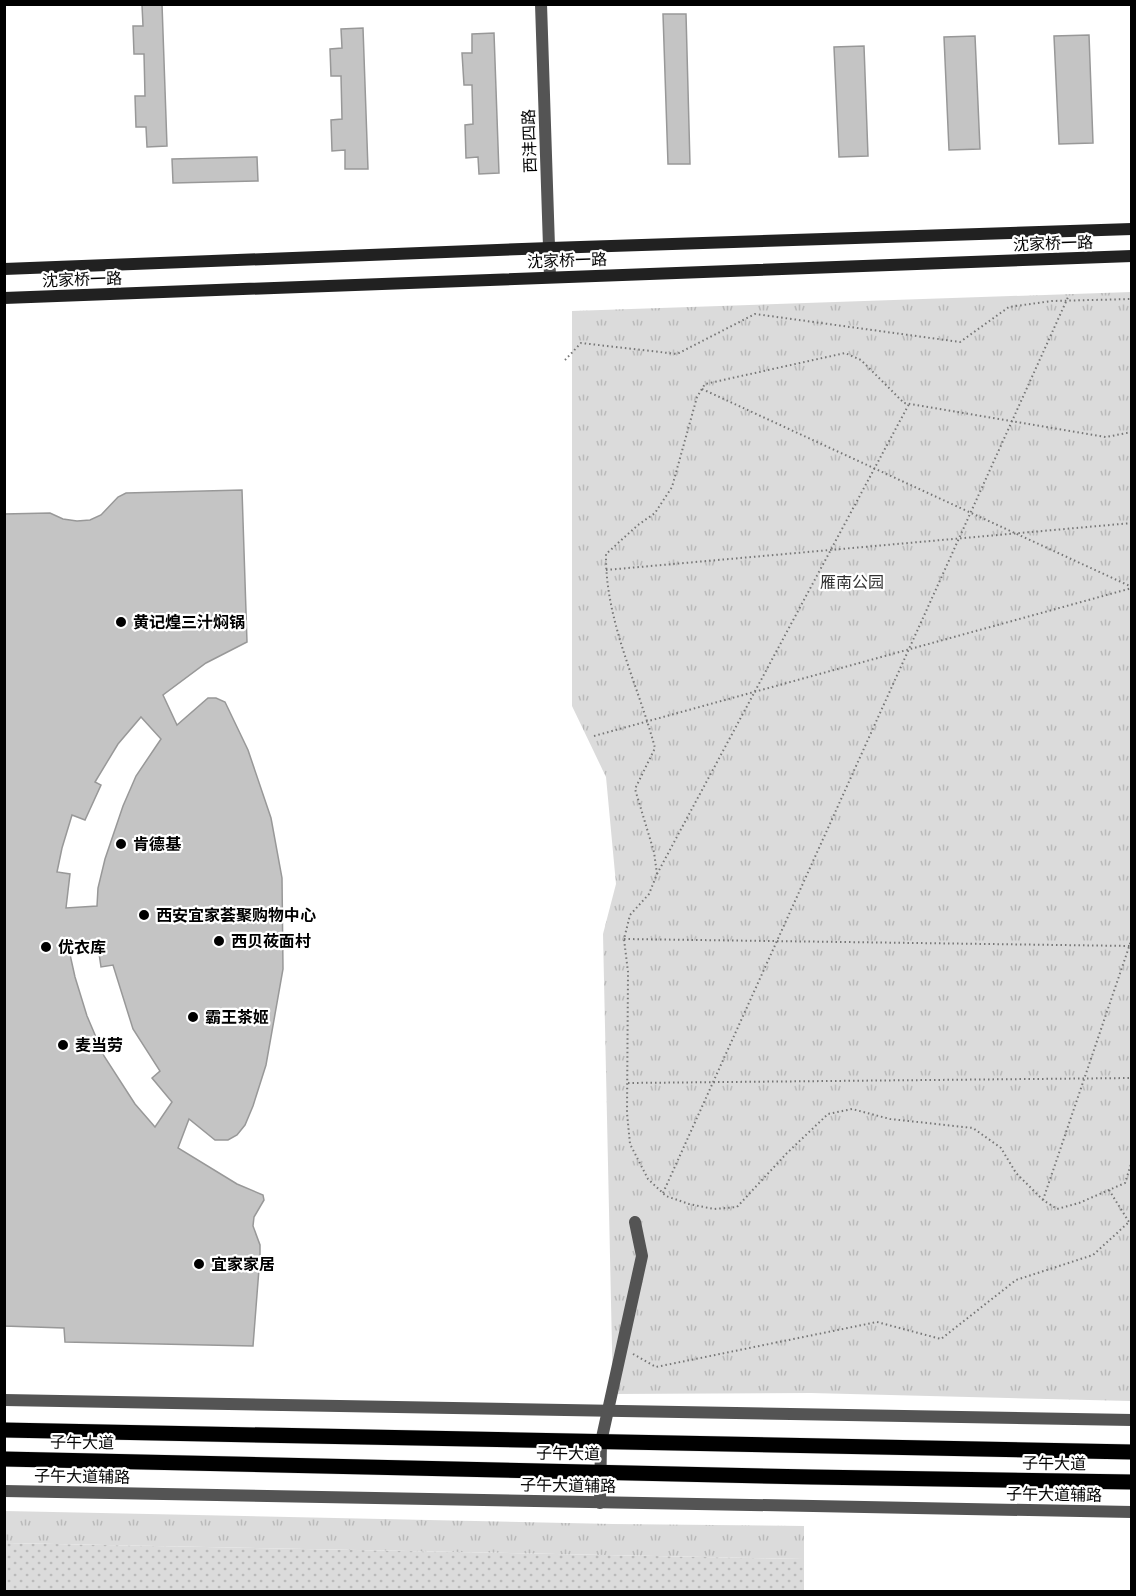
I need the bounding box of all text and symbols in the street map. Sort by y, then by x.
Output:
street label: 西沣四路 [518,109,540,173]
street label: 沈家桥一路 [1013,232,1093,254]
street label: 沈家桥一路 [527,249,607,271]
street label: 沈家桥一路 [42,268,122,290]
park label: 雁南公园 [820,572,884,592]
place label: 黄记煌三汁焖锅 [133,612,245,632]
marker: 黄记煌三汁焖锅 [114,615,128,629]
place label: 肯德基 [133,834,182,854]
marker: 肯德基 [114,837,128,851]
place label: 西安宜家荟聚购物中心 [156,905,316,925]
marker: 西安宜家荟聚购物中心 [137,908,151,922]
place label: 西贝莜面村 [231,931,311,951]
marker: 西贝莜面村 [212,934,226,948]
place label: 优衣库 [58,937,106,957]
marker: 优衣库 [39,940,53,954]
place label: 霸王茶姬 [205,1007,269,1027]
marker: 霸王茶姬 [186,1010,200,1024]
place label: 麦当劳 [75,1035,123,1055]
marker: 麦当劳 [56,1038,70,1052]
place label: 宜家家居 [211,1254,275,1274]
marker: 宜家家居 [192,1257,206,1271]
street label: 子午大道 [50,1431,114,1453]
street label: 子午大道 [536,1442,600,1464]
street label: 子午大道 [1022,1452,1086,1474]
street label: 子午大道辅路 [34,1465,130,1487]
street label: 子午大道辅路 [520,1474,616,1496]
street label: 子午大道辅路 [1006,1483,1102,1505]

